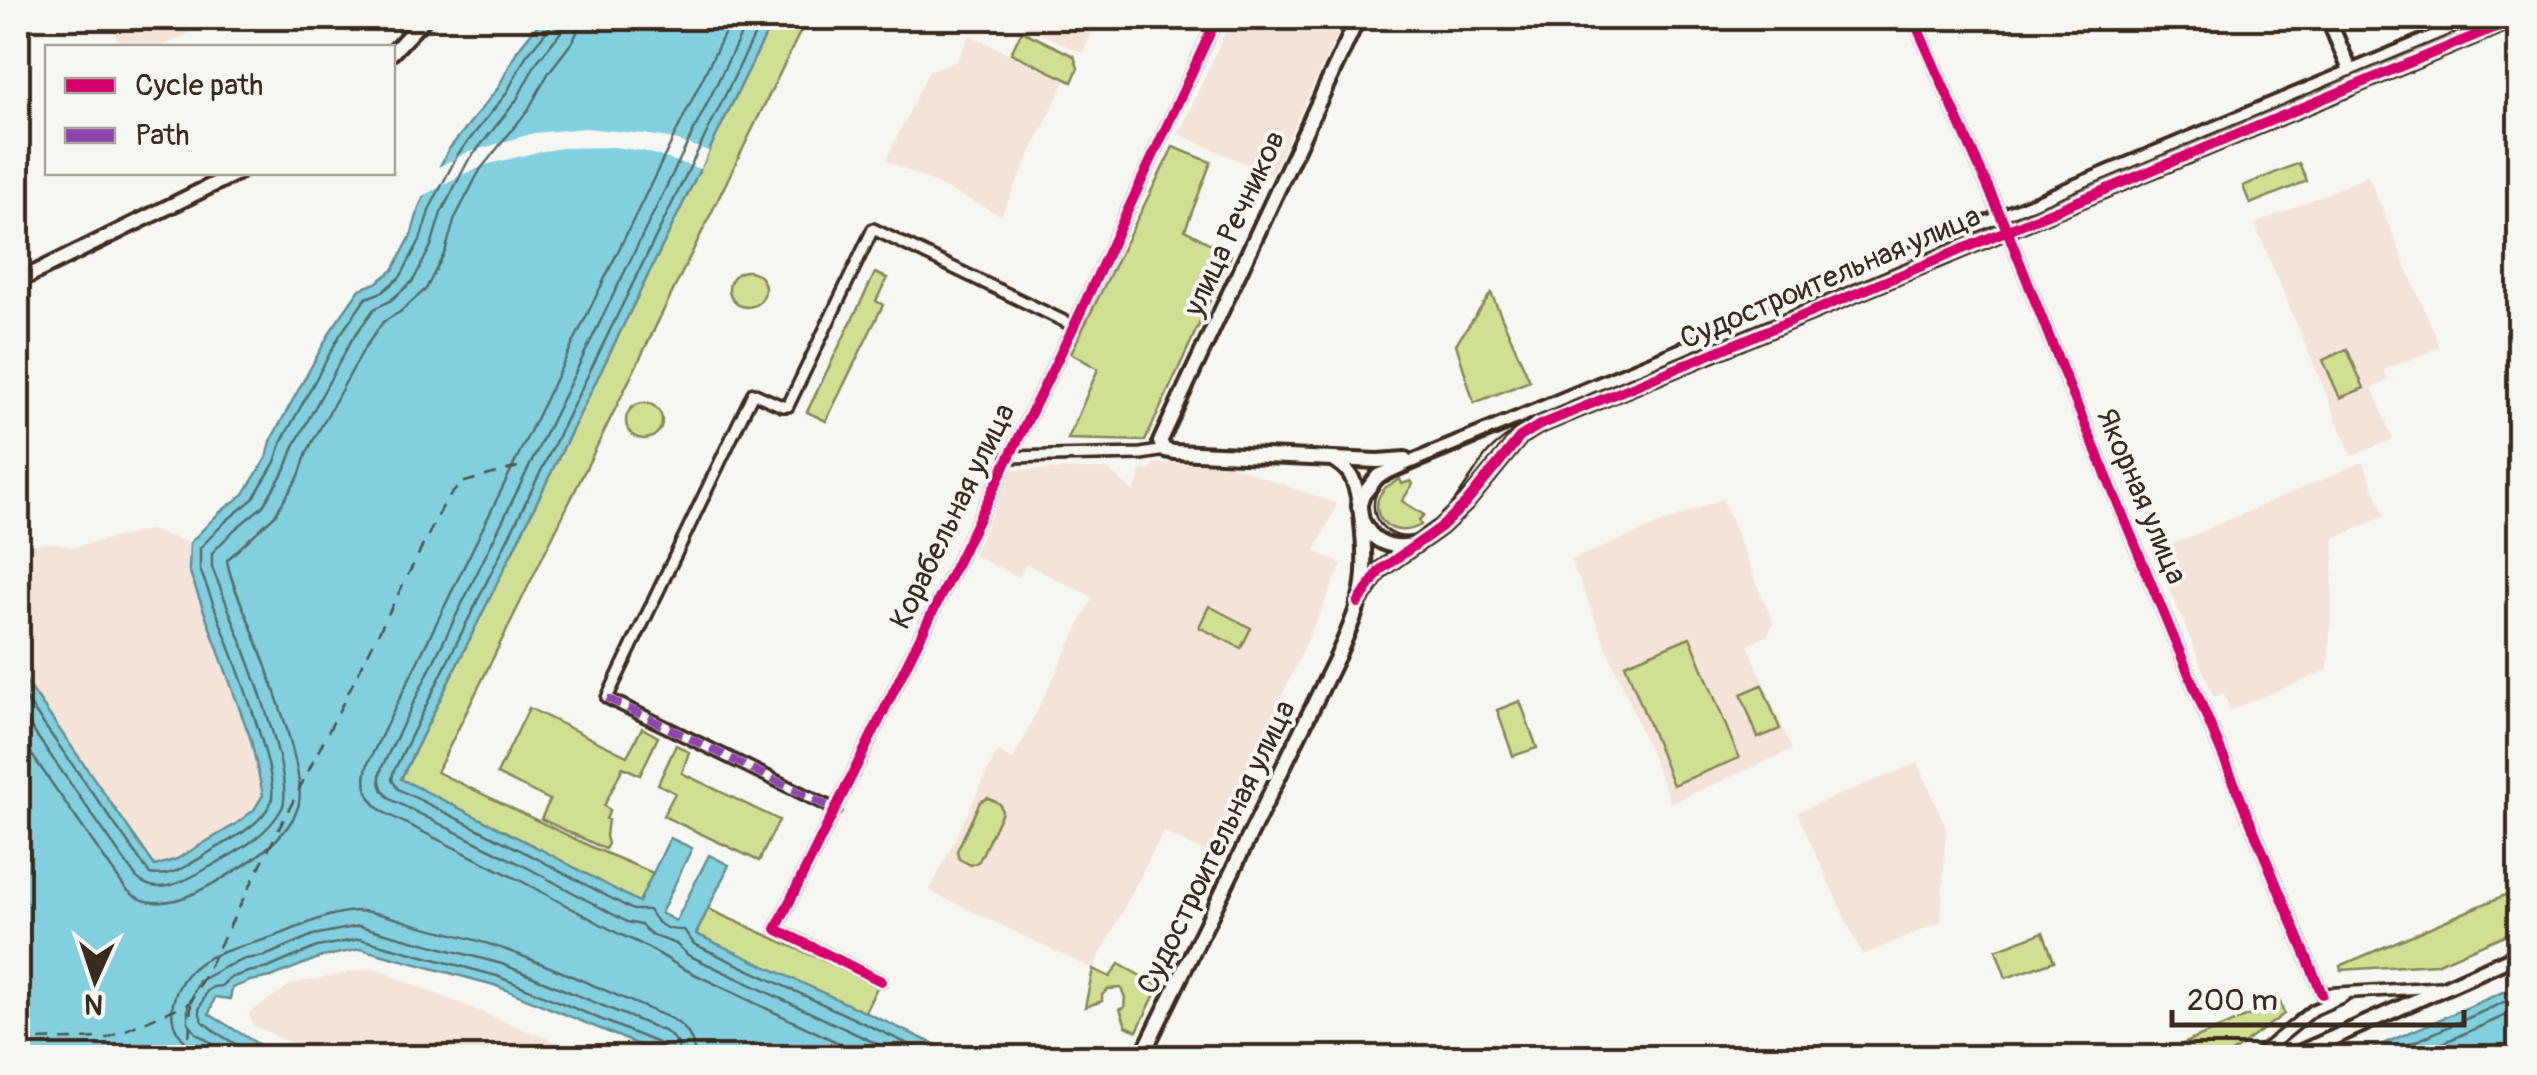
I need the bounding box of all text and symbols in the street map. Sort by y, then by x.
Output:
legend [45,45,395,175]
text: Cycle path [135,67,263,104]
text: Path [135,117,190,154]
street label: улица Речников [1175,124,1294,323]
street label: Судостроительная улица [1675,197,1986,357]
street label: Корабельная улица [882,397,1023,635]
street label: Якорная улица [2088,403,2195,590]
street label: Судостроительная улица [1129,694,1304,1000]
north arrow [45,930,145,1030]
scale bar [2172,965,2464,1027]
text: 200 m [2187,982,2278,1019]
text: N [83,985,104,1021]

